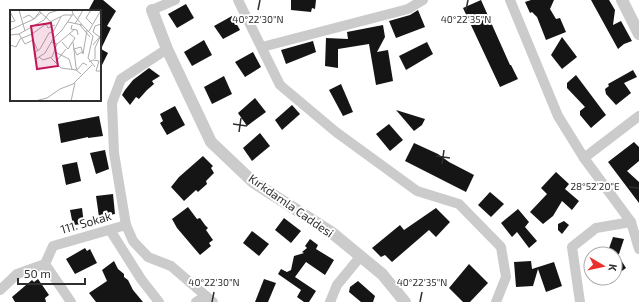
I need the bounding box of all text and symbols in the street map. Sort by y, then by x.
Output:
inset map [10,10,101,101]
text: 40°22'30"N [232,13,284,25]
text: 40°22'35"N [441,13,491,25]
street label: Kırkdamla Caddesi [246,171,337,240]
text: 28°52'20"E [570,180,620,192]
street label: 111. Sokak [59,208,113,236]
north arrow [583,246,623,286]
scale bar [18,260,85,286]
text: K [606,263,620,272]
text: 50 m [24,266,51,280]
text: 40°22'30"N [188,276,240,288]
text: 40°22'35"N [397,276,447,288]

